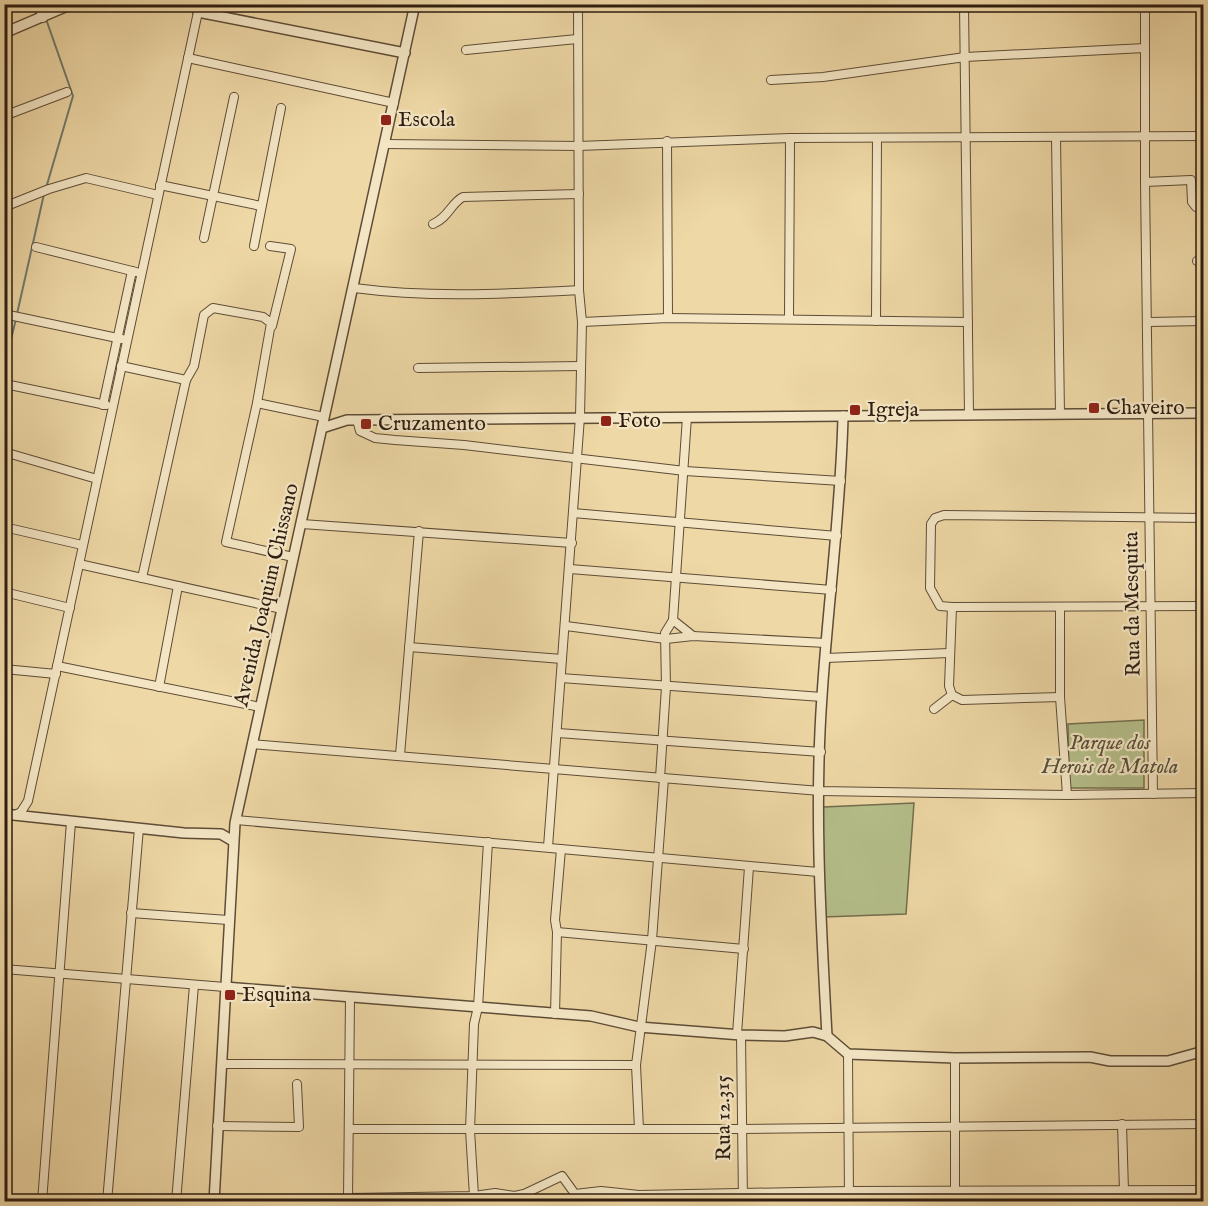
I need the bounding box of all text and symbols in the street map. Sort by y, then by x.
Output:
place label: Escola [398,107,456,134]
marker: Escola [379,113,393,127]
place label: Chaveiro [1106,395,1185,422]
place label: Igreja [867,397,920,424]
marker: Chaveiro [1087,401,1101,415]
marker: Igreja [848,403,862,417]
place label: Foto [618,408,661,435]
place label: Cruzamento [378,411,486,438]
marker: Foto [599,414,613,428]
marker: Cruzamento [359,417,373,431]
street label: Avenida Joaquim Chissano [228,481,306,710]
street label: Rua da Mesquita [1118,530,1148,677]
park label: Parque dos Herois de Matola [1041,730,1178,781]
place label: Esquina [242,982,312,1009]
marker: Esquina [223,988,237,1002]
street label: Rua 12.315 [710,1074,738,1161]

